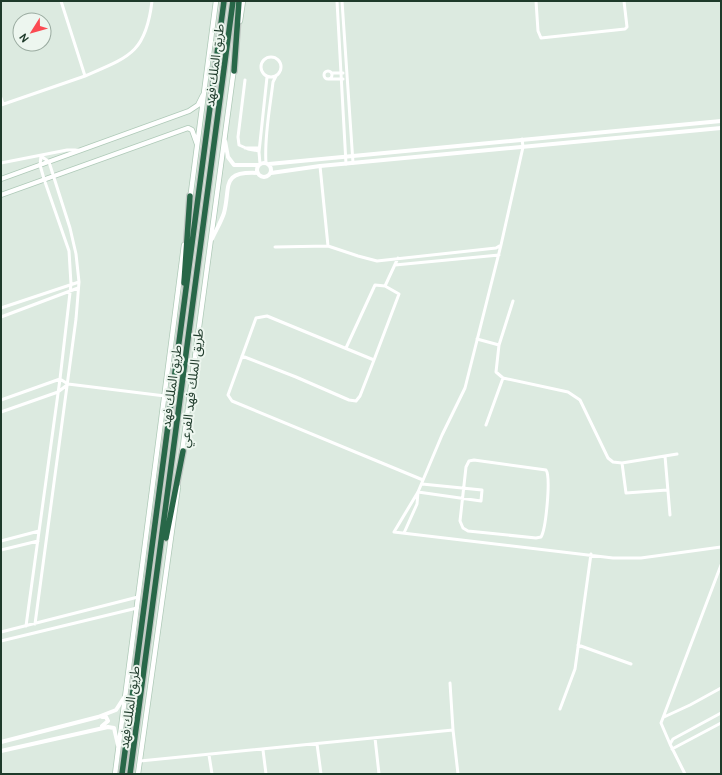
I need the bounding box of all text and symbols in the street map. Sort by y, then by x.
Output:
north arrow [12,12,52,52]
street label: طريق الملك فهد [203,23,229,108]
text: N [17,30,33,45]
street label: طريق الملك فهد الفرعي [178,327,209,449]
street label: طريق الملك فهد [159,344,187,429]
street label: طريق الملك فهد [117,665,145,750]

